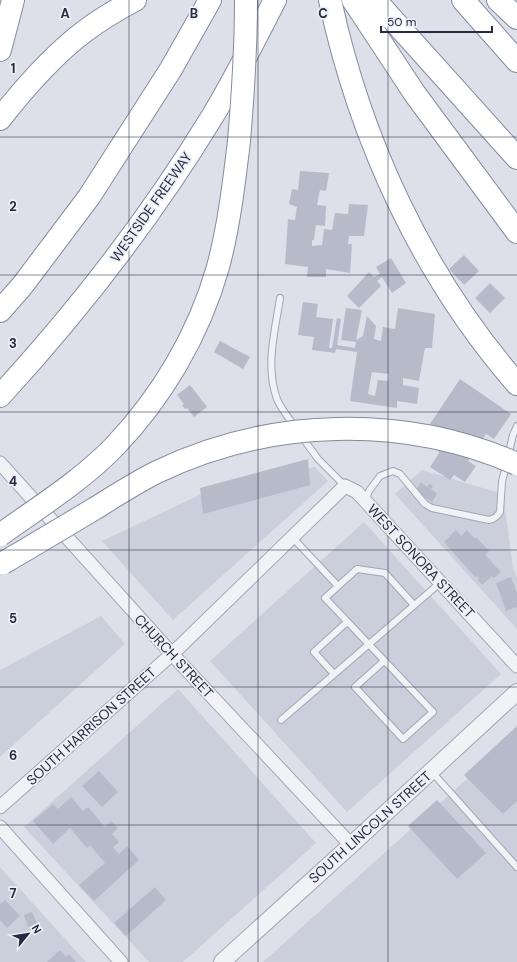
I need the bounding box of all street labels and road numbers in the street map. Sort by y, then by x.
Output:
street label: WESTSIDE FREEWAY [106,149,196,265]
street label: WEST SONORA STREET [363,500,479,622]
street label: CHURCH STREET [131,610,218,702]
street label: SOUTH HARRISON STREET [23,663,160,789]
street label: SOUTH LINCOLN STREET [305,767,435,887]

